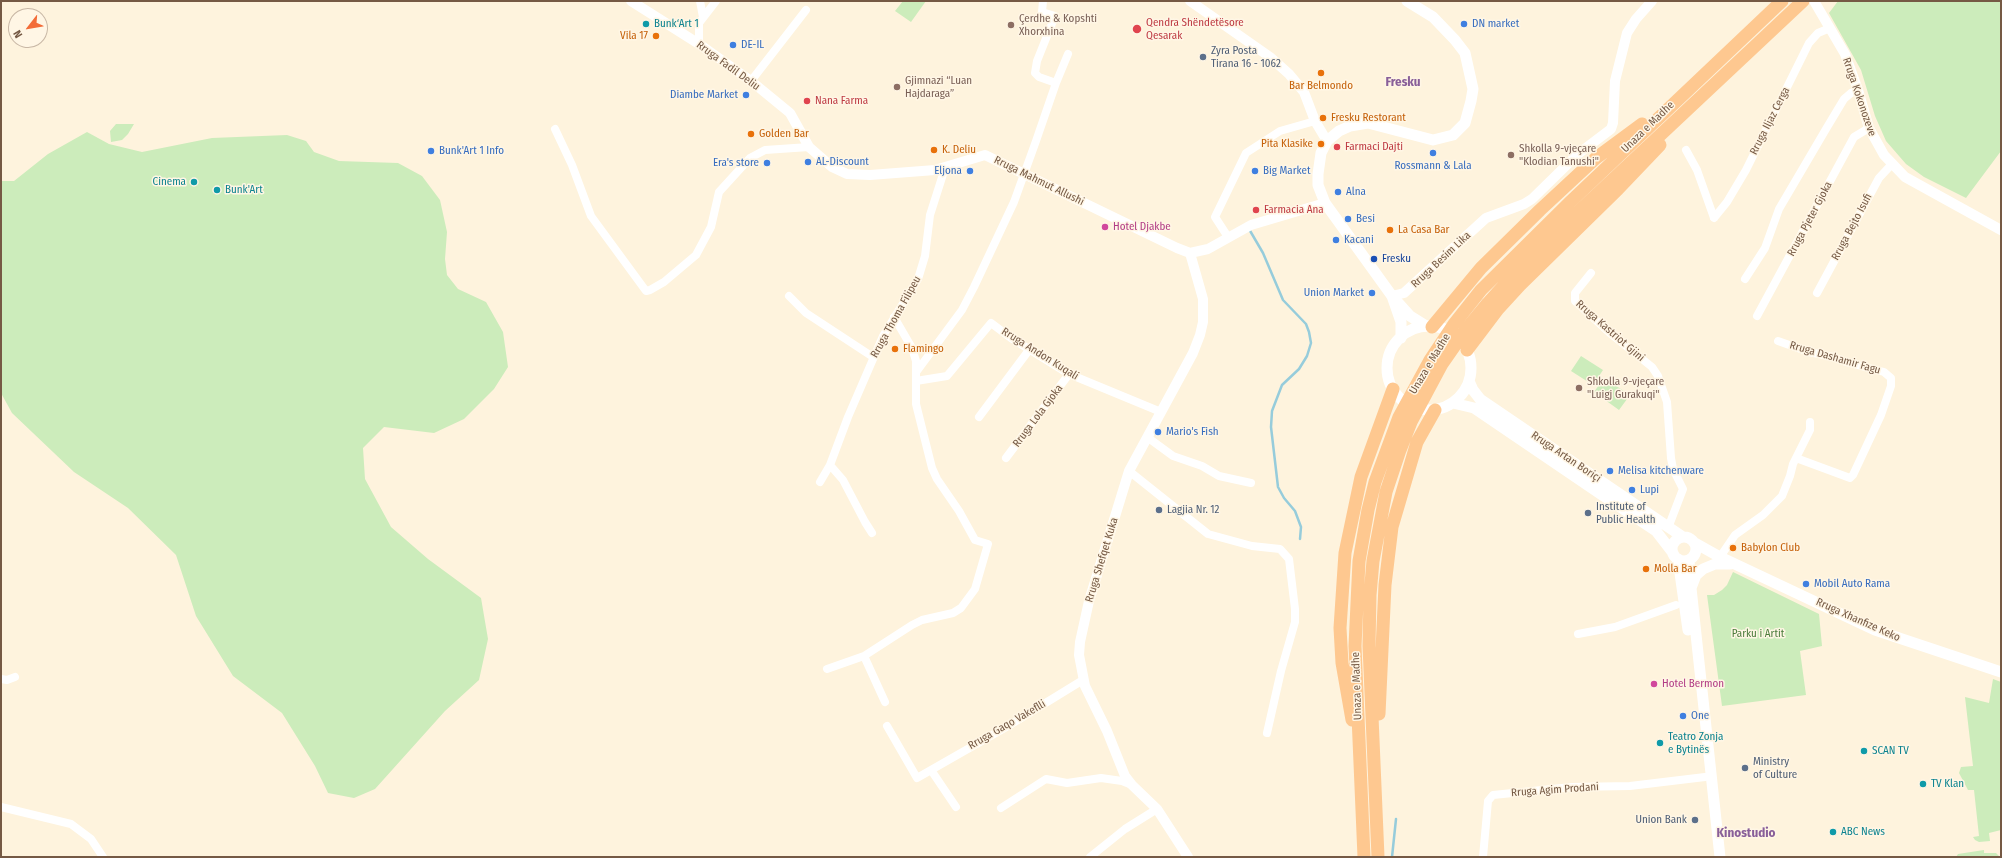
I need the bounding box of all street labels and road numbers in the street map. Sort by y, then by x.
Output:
street label: Rruga Fadil Deliu [694,38,762,94]
street label: Rruga Kokonozeve [1839,56,1879,138]
street label: Rruga Iljaz Cerga [1747,85,1793,157]
street label: Unaza e Madhe [1619,99,1677,155]
street label: Rruga Mahmut Allushi [992,153,1086,209]
street label: Rruga Pjeter Gjoka [1785,179,1835,259]
street label: Rruga Bejto Isufi [1829,191,1875,263]
street label: Rruga Besim Lika [1409,229,1473,291]
street label: Rruga Thoma Filipeu [868,274,924,360]
street label: Rruga Kastriot Gjini [1573,298,1647,364]
street label: Rruga Andon Kuqali [999,325,1081,383]
street label: Unaza e Madhe [1407,331,1453,397]
street label: Rruga Dashamir Fagu [1788,339,1882,377]
street label: Rruga Lola Gjoka [1010,382,1066,450]
street label: Rruga Artan Boriçi [1529,429,1603,485]
street label: Rruga Shefqet Kuka [1083,516,1121,604]
street label: Rruga Xhanfize Keko [1814,595,1902,645]
street label: Unaza e Madhe [1349,652,1365,720]
street label: Rruga Gaqo Vakeflli [966,697,1048,753]
street label: Rruga Agim Prodani [1511,780,1599,800]

